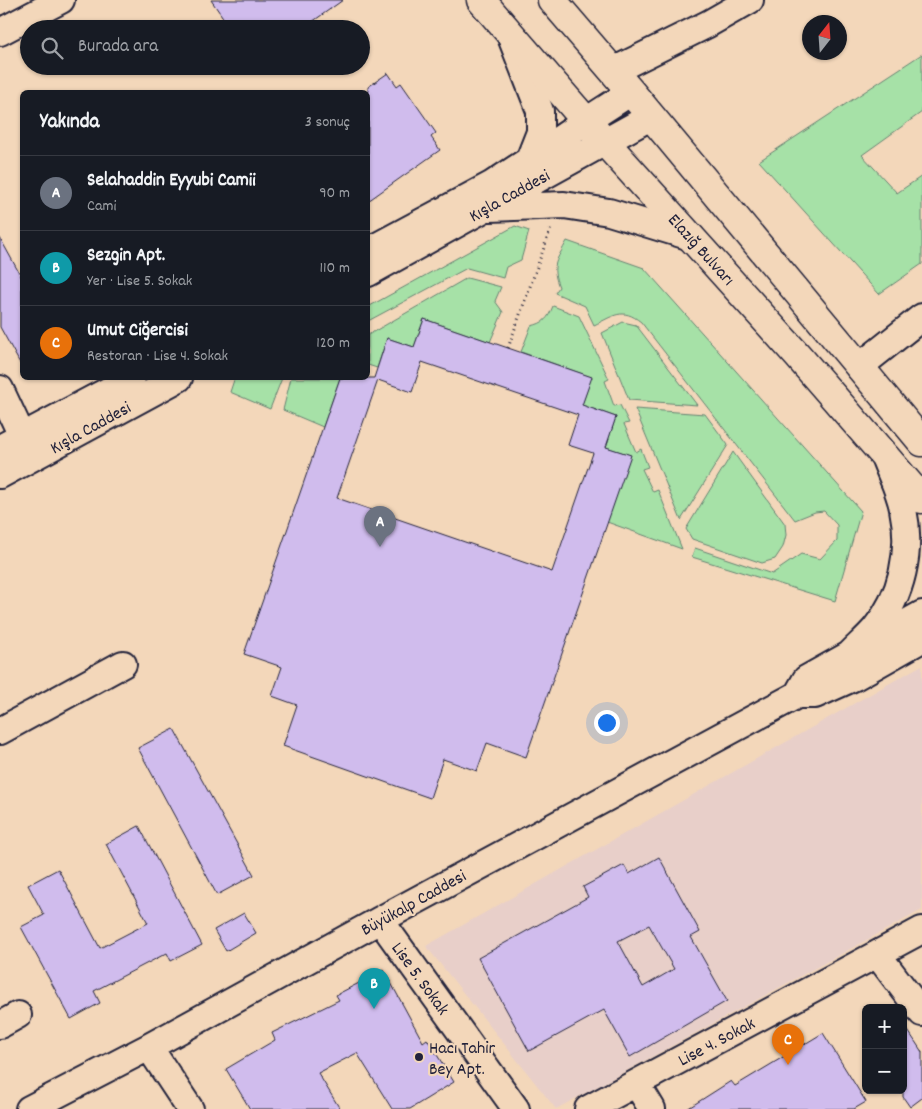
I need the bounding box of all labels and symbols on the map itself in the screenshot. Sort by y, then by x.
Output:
north arrow [802,15,847,60]
street label: Kışla Caddesi [465,165,555,230]
street label: Elazığ Bulvarı [661,209,739,292]
street label: Kışla Caddesi [46,397,136,462]
pin: A [364,506,396,547]
your location [594,710,620,736]
street label: Büyükalp Caddesi [357,865,471,943]
street label: Lise 5. Sokak [384,938,454,1021]
pin: B [358,968,390,1009]
street label: Lise 4. Sokak [674,1012,760,1074]
pin: C [772,1024,804,1065]
place label: Hacı Tahir Bey Apt. [429,1037,496,1083]
marker: Hacı Tahir Bey Apt. [413,1051,425,1063]

